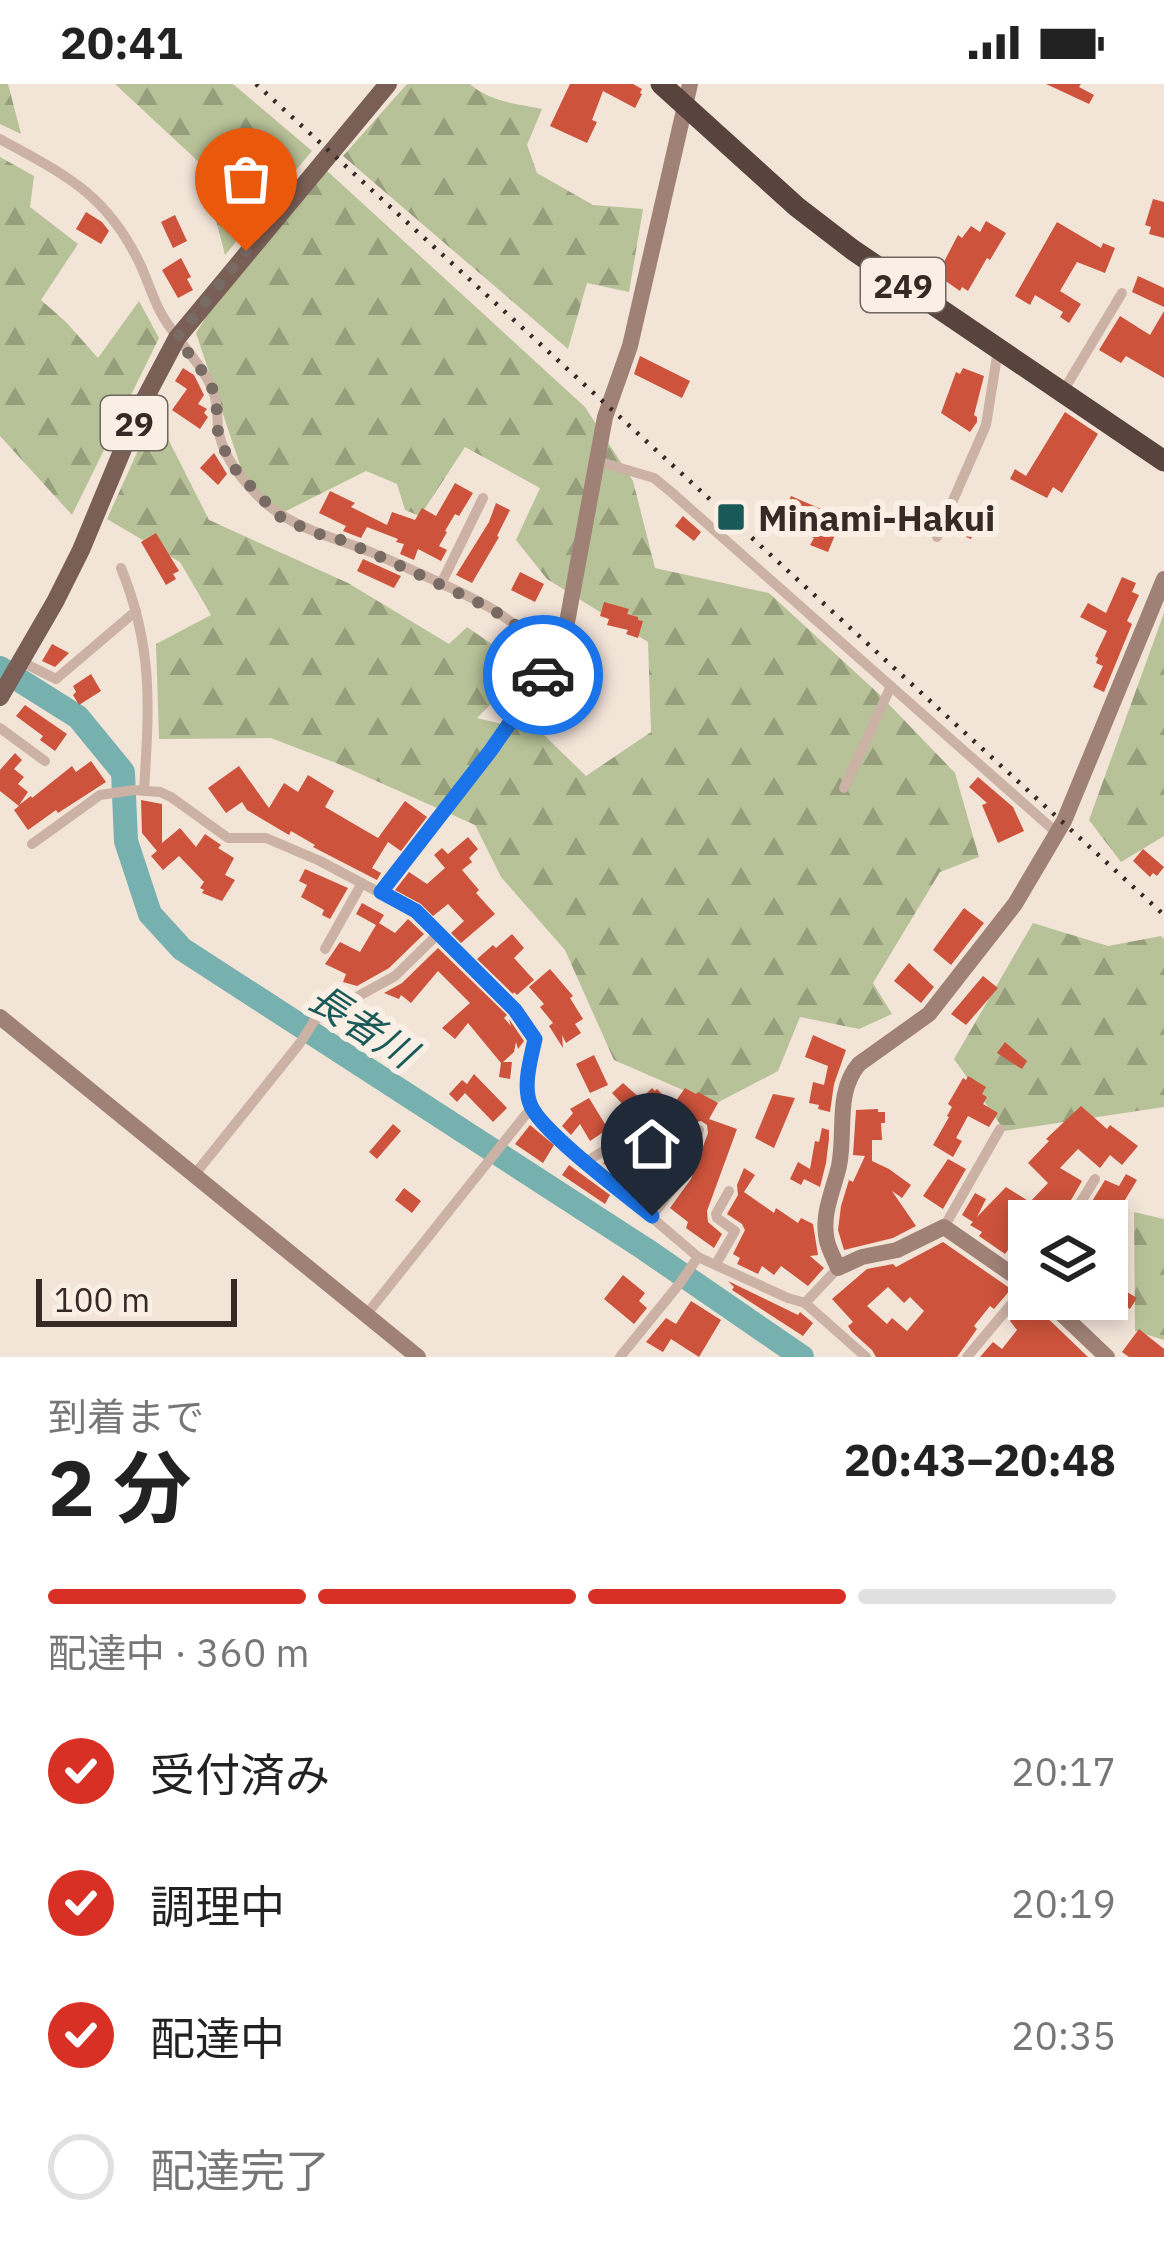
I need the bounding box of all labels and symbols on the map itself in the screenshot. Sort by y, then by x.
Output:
pin [195,128,297,251]
road number: 249 [861,258,945,312]
road number: 29 [101,396,167,450]
place label: Minami-Hakui [758,494,995,541]
marker: Minami-Hakui [715,501,747,533]
courier [483,615,603,735]
water label: 長者川 [300,972,429,1080]
pin [601,1093,703,1216]
scale bar [36,1273,237,1326]

